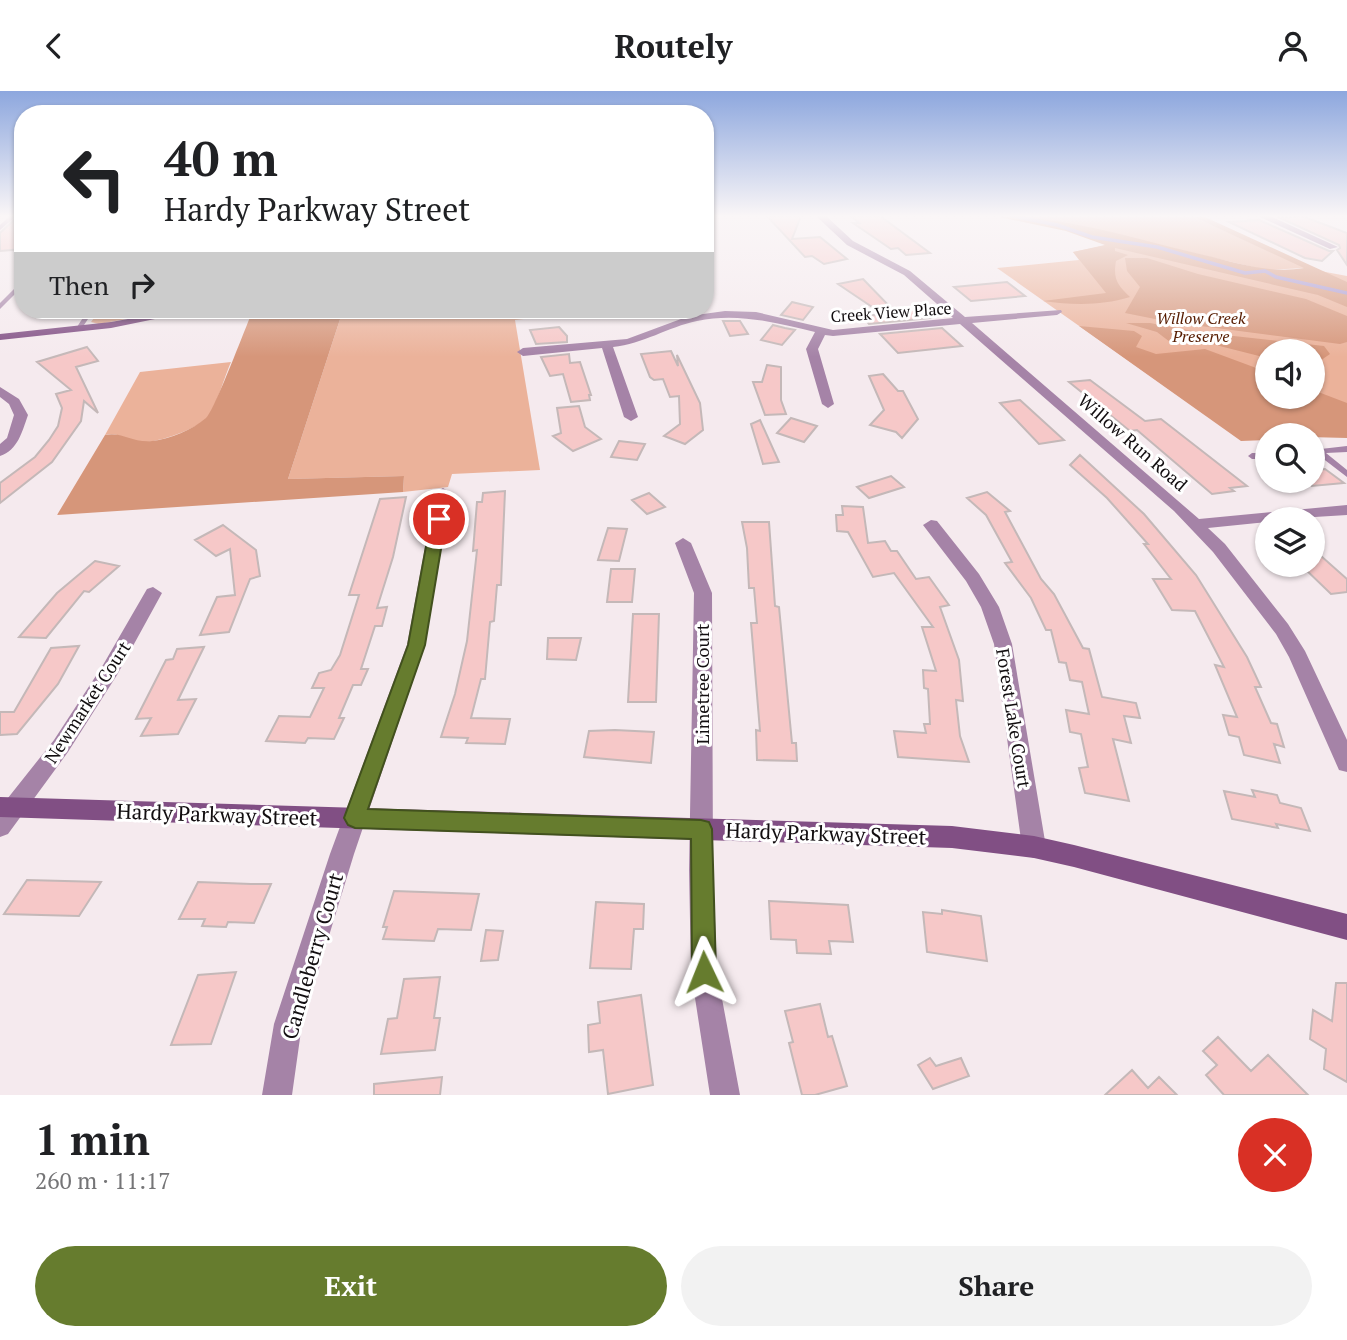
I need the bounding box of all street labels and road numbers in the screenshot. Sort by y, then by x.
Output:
street label: Creek View Place [830,297,952,327]
street label: Willow Run Road [1073,388,1193,496]
street label: Limetree Court [690,623,714,745]
street label: Newmarket Court [39,636,136,768]
street label: Forest Lake Court [991,646,1037,790]
street label: Hardy Parkway Street [116,797,318,832]
street label: Hardy Parkway Street [725,816,927,851]
street label: Candleberry Court [275,869,349,1042]

